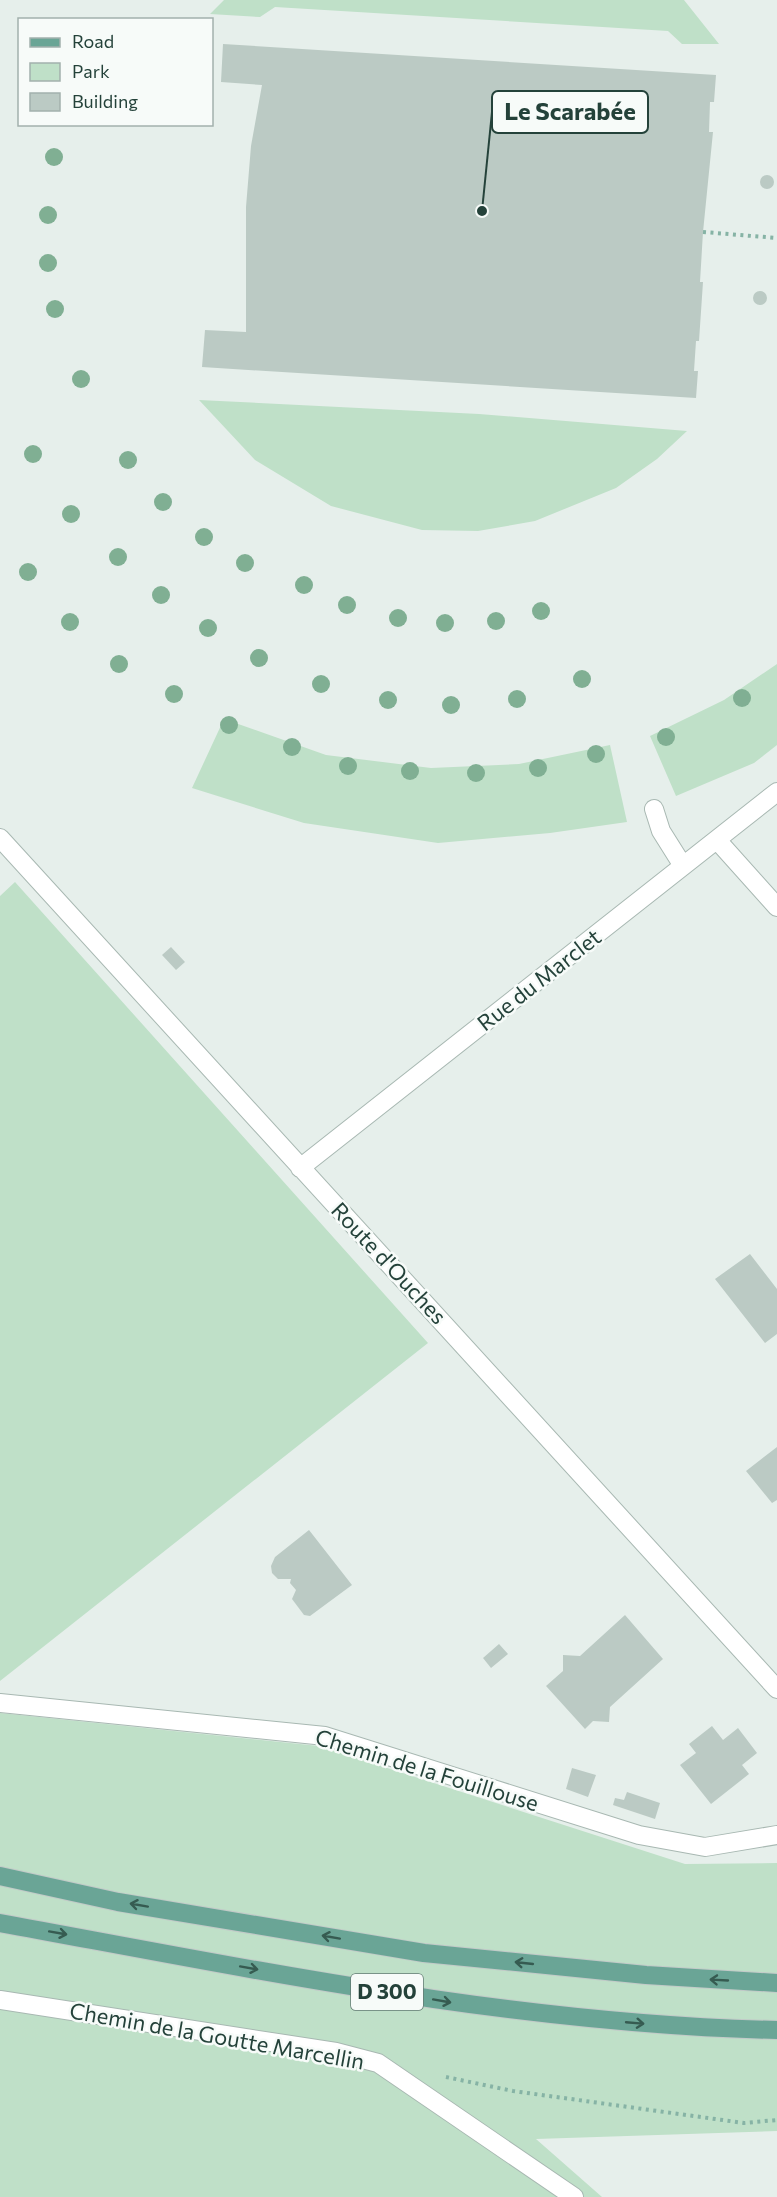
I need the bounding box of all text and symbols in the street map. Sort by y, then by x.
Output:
legend [18,18,213,126]
text: Road [72,30,114,52]
text: Park [72,60,110,82]
text: Building [72,90,138,112]
callout: Le Scarabée [492,91,648,133]
text: Le Scarabée [504,96,636,125]
street label: Rue du Marclet [471,923,606,1036]
street label: Route d'Ouches [326,1196,453,1329]
street label: Chemin de la Fouillouse [312,1723,542,1816]
one-way arrow [129,1899,149,1910]
one-way arrow [47,1928,67,1939]
one-way arrow [322,1932,341,1943]
one-way arrow [515,1957,535,1968]
one-way arrow [239,1963,259,1974]
road number: D 300 [351,1974,423,2010]
one-way arrow [709,1974,729,1985]
street label: Chemin de la Goutte Marcellin [68,1996,367,2075]
one-way arrow [431,1996,451,2007]
one-way arrow [625,2018,645,2029]

